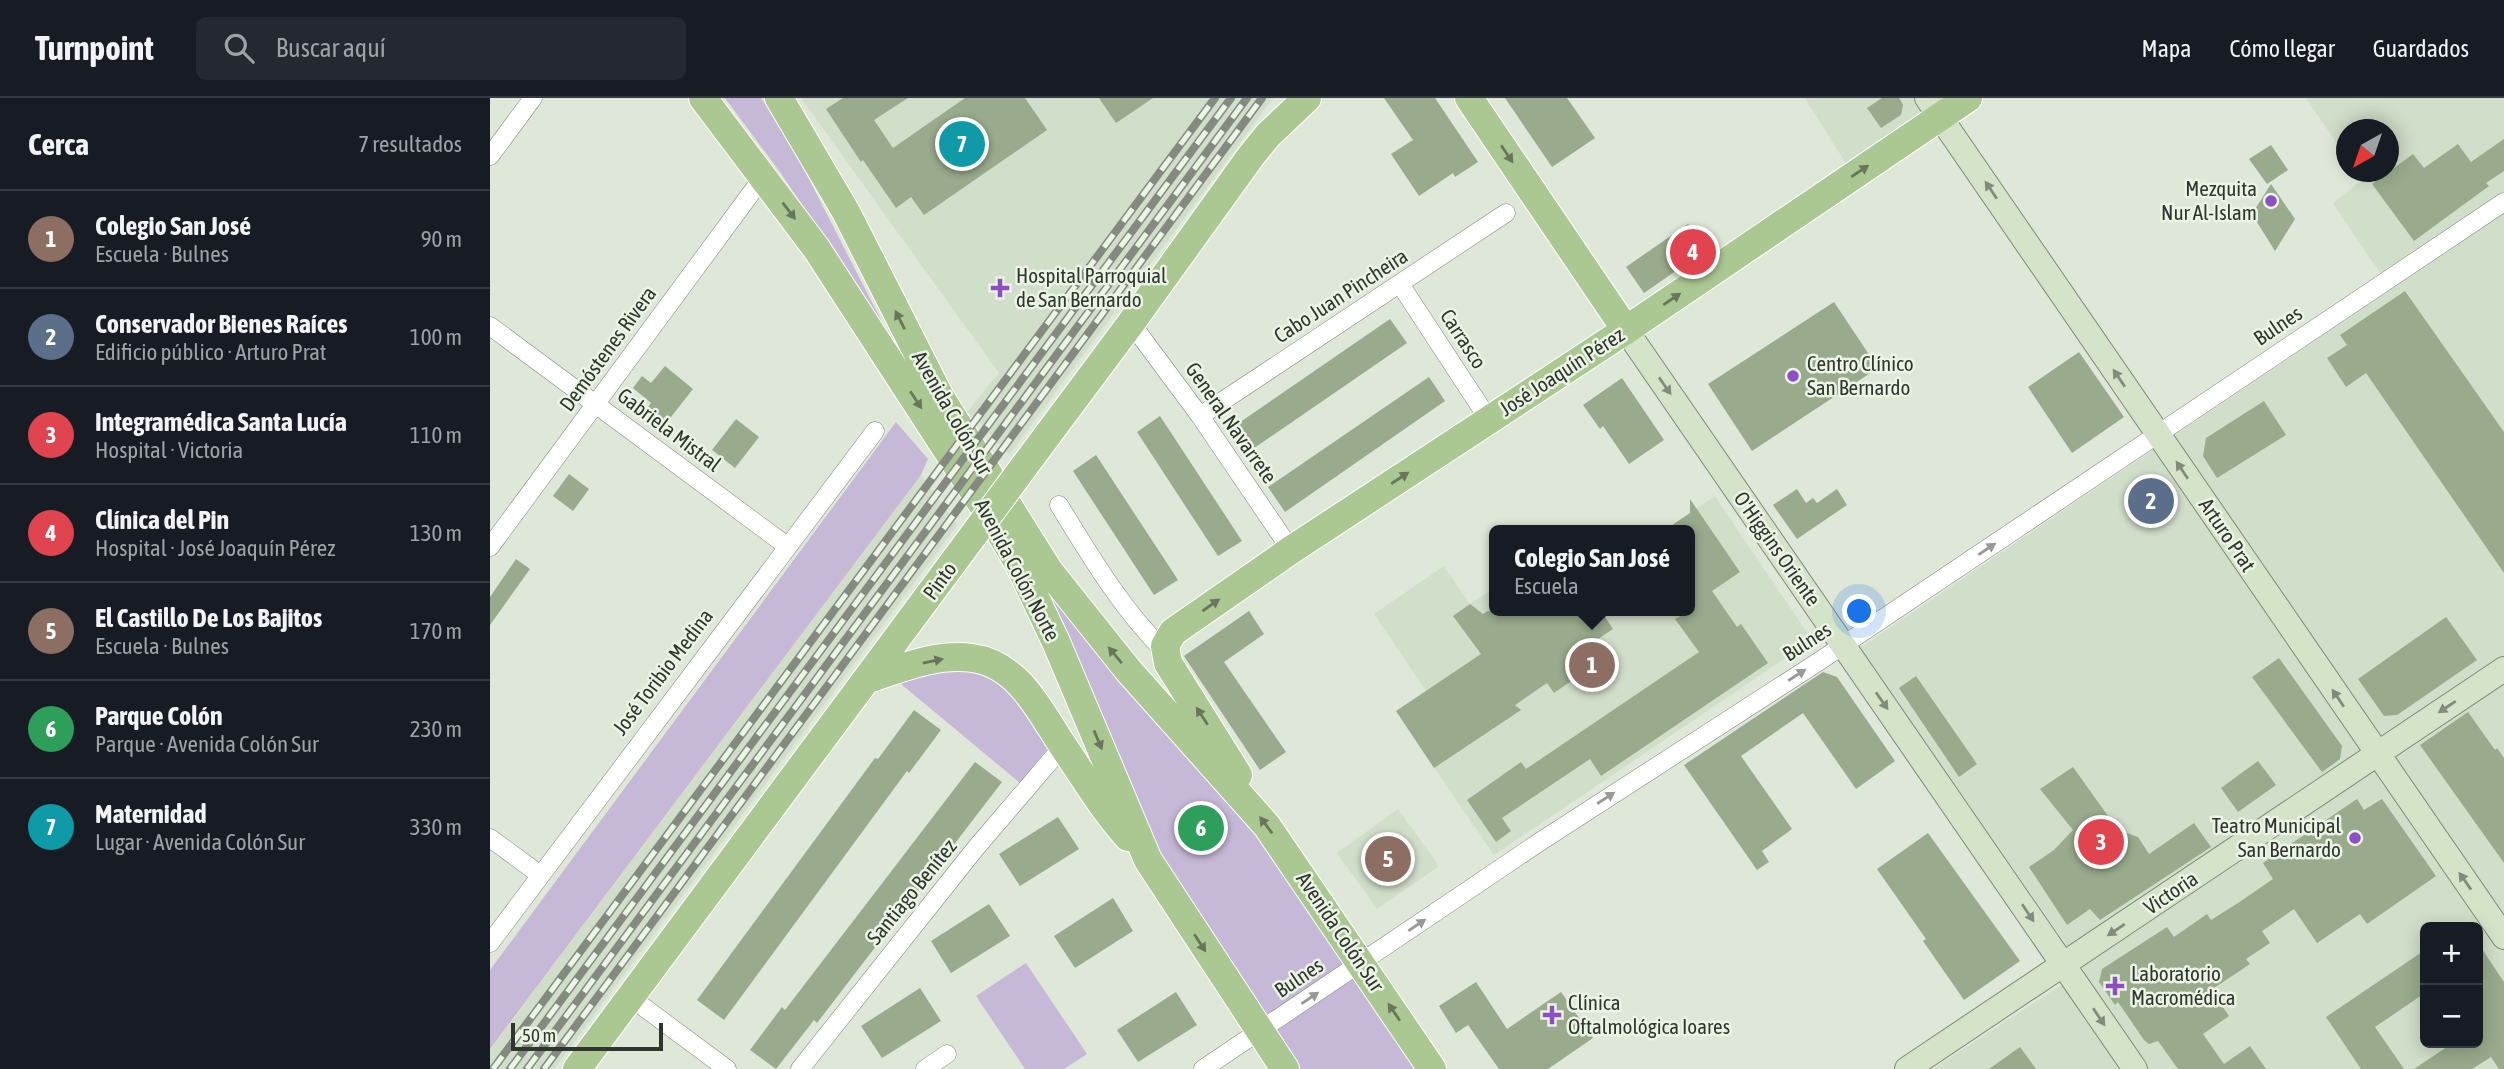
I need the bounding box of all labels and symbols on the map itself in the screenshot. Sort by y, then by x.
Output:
pin: 7 [939,118,985,170]
north arrow [2336,119,2399,182]
one-way arrow [1500,145,1513,164]
one-way arrow [1851,164,1869,178]
place label: Mezquita Nur Al-Islam [2161,176,2257,224]
one-way arrow [1984,181,1998,199]
marker: Mezquita Nur Al-Islam [2263,193,2279,209]
one-way arrow [781,202,795,220]
pin: 4 [1670,226,1716,278]
street label: Cabo Juan Pincheira [1269,243,1412,347]
place label: Hospital Parroquial de San Bernardo [1016,263,1167,311]
marker: Hospital Parroquial de San Bernardo [990,278,1010,298]
street label: Demóstenes Rivera [554,282,660,415]
one-way arrow [1663,292,1681,306]
street label: Bulnes [2249,300,2306,350]
street label: Carrasco [1436,304,1492,373]
one-way arrow [894,309,906,329]
street label: José Joaquín Pérez [1495,322,1629,420]
street label: Avenida Colón Sur [908,346,998,479]
place label: Centro Clínico San Bernardo [1807,351,1914,399]
street label: General Navarrete [1181,357,1282,487]
marker: Centro Clínico San Bernardo [1785,368,1801,384]
one-way arrow [2112,369,2126,387]
one-way arrow [1658,377,1671,396]
street label: Gabriela Mistral [613,383,726,476]
one-way arrow [909,390,922,409]
one-way arrow [2175,461,2189,479]
one-way arrow [1391,471,1409,485]
pin: 2 [2128,475,2174,527]
street label: O'Higgins Oriente [1730,487,1826,610]
street label: Arturo Prat [2195,493,2261,576]
street label: Avenida Colón Norte [970,495,1065,645]
one-way arrow [1978,542,1996,556]
street label: Pinto [918,557,961,604]
your location [1842,594,1876,628]
one-way arrow [1202,598,1220,612]
street label: José Toribio Medina [607,604,717,739]
street label: Bulnes [1778,617,1835,666]
pin: 1 [1569,639,1615,691]
one-way arrow [1108,646,1123,663]
one-way arrow [922,655,944,666]
one-way arrow [1788,669,1807,682]
one-way arrow [2332,689,2345,708]
one-way arrow [1875,692,1889,710]
one-way arrow [2438,701,2457,714]
one-way arrow [1196,707,1209,726]
one-way arrow [1093,730,1104,751]
one-way arrow [1596,792,1616,805]
pin: 6 [1178,802,1224,854]
place label: Teatro Municipal San Bernardo [2212,813,2341,861]
one-way arrow [1259,816,1273,834]
pin: 3 [2078,816,2124,868]
marker: Teatro Municipal San Bernardo [2347,830,2363,846]
pin: 5 [1365,833,1411,885]
street label: Santiago Benítez [862,834,961,949]
street label: Victoria [2139,866,2202,919]
street label: Avenida Colón Sur [1292,867,1390,996]
one-way arrow [2458,872,2472,890]
one-way arrow [2021,904,2035,922]
one-way arrow [1408,918,1426,932]
one-way arrow [2107,923,2125,937]
one-way arrow [1194,933,1207,952]
street label: Bulnes [1270,952,1327,1002]
place label: Laboratorio Macromédica [2131,961,2236,1009]
marker: Laboratorio Macromédica [2105,976,2125,996]
place label: Clínica Oftalmológica Ioares [1568,990,1730,1038]
one-way arrow [1301,991,1319,1005]
one-way arrow [1388,1003,1401,1022]
marker: Clínica Oftalmológica Ioares [1542,1005,1562,1025]
one-way arrow [2092,1008,2106,1026]
scale bar [511,1020,663,1052]

